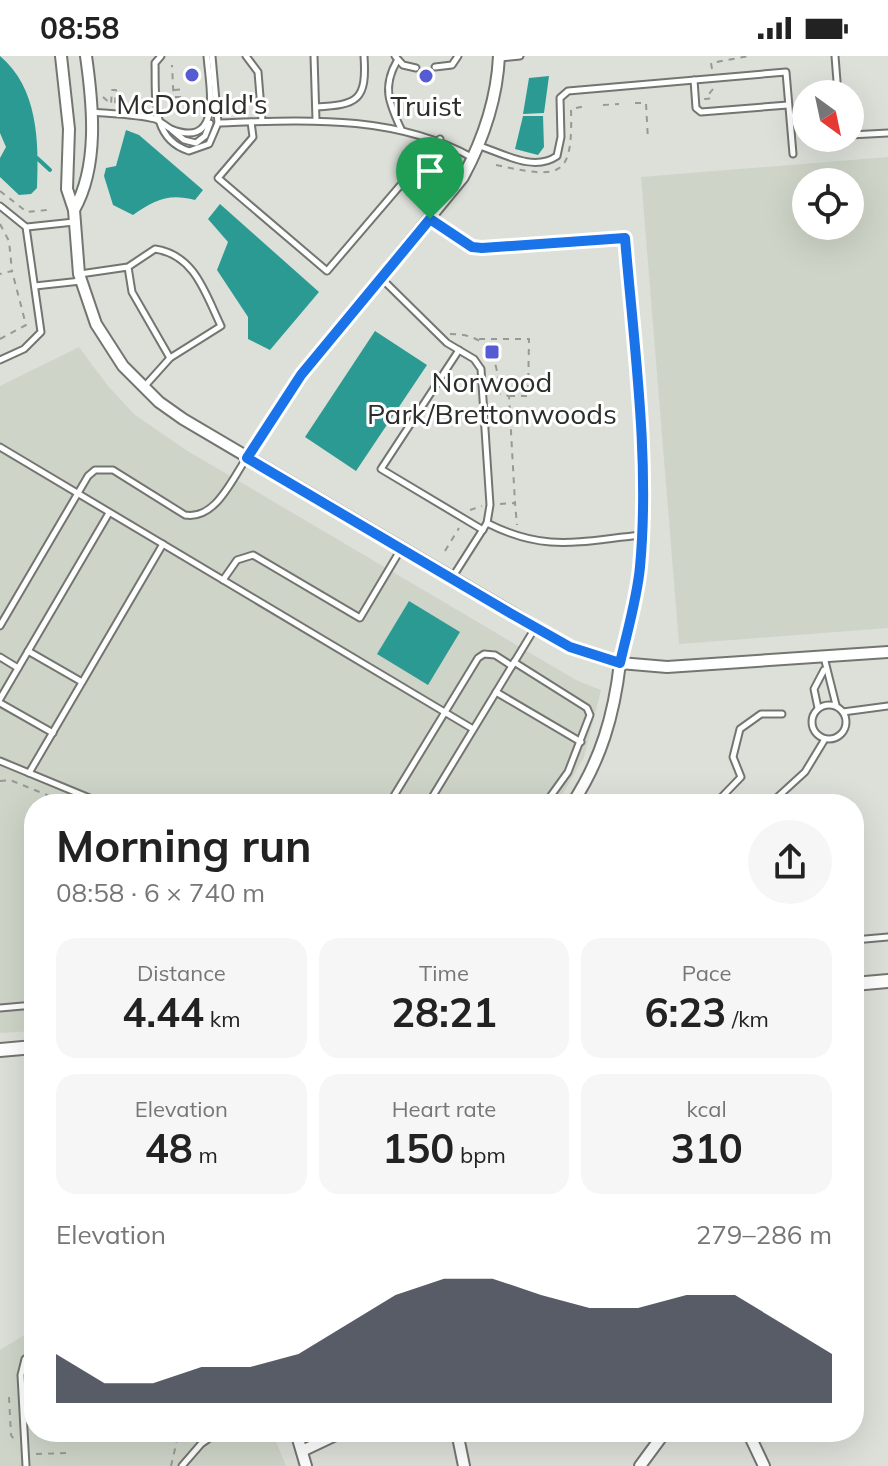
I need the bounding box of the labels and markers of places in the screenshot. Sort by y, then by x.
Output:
marker: McDonald's [183,66,201,84]
marker: Truist [417,67,435,85]
place label: McDonald's [116,86,268,121]
place label: Truist [390,88,462,123]
pin [396,137,464,219]
marker: Norwood Park/Brettonwoods [483,343,501,361]
place label: Norwood Park/Brettonwoods [367,364,617,431]

